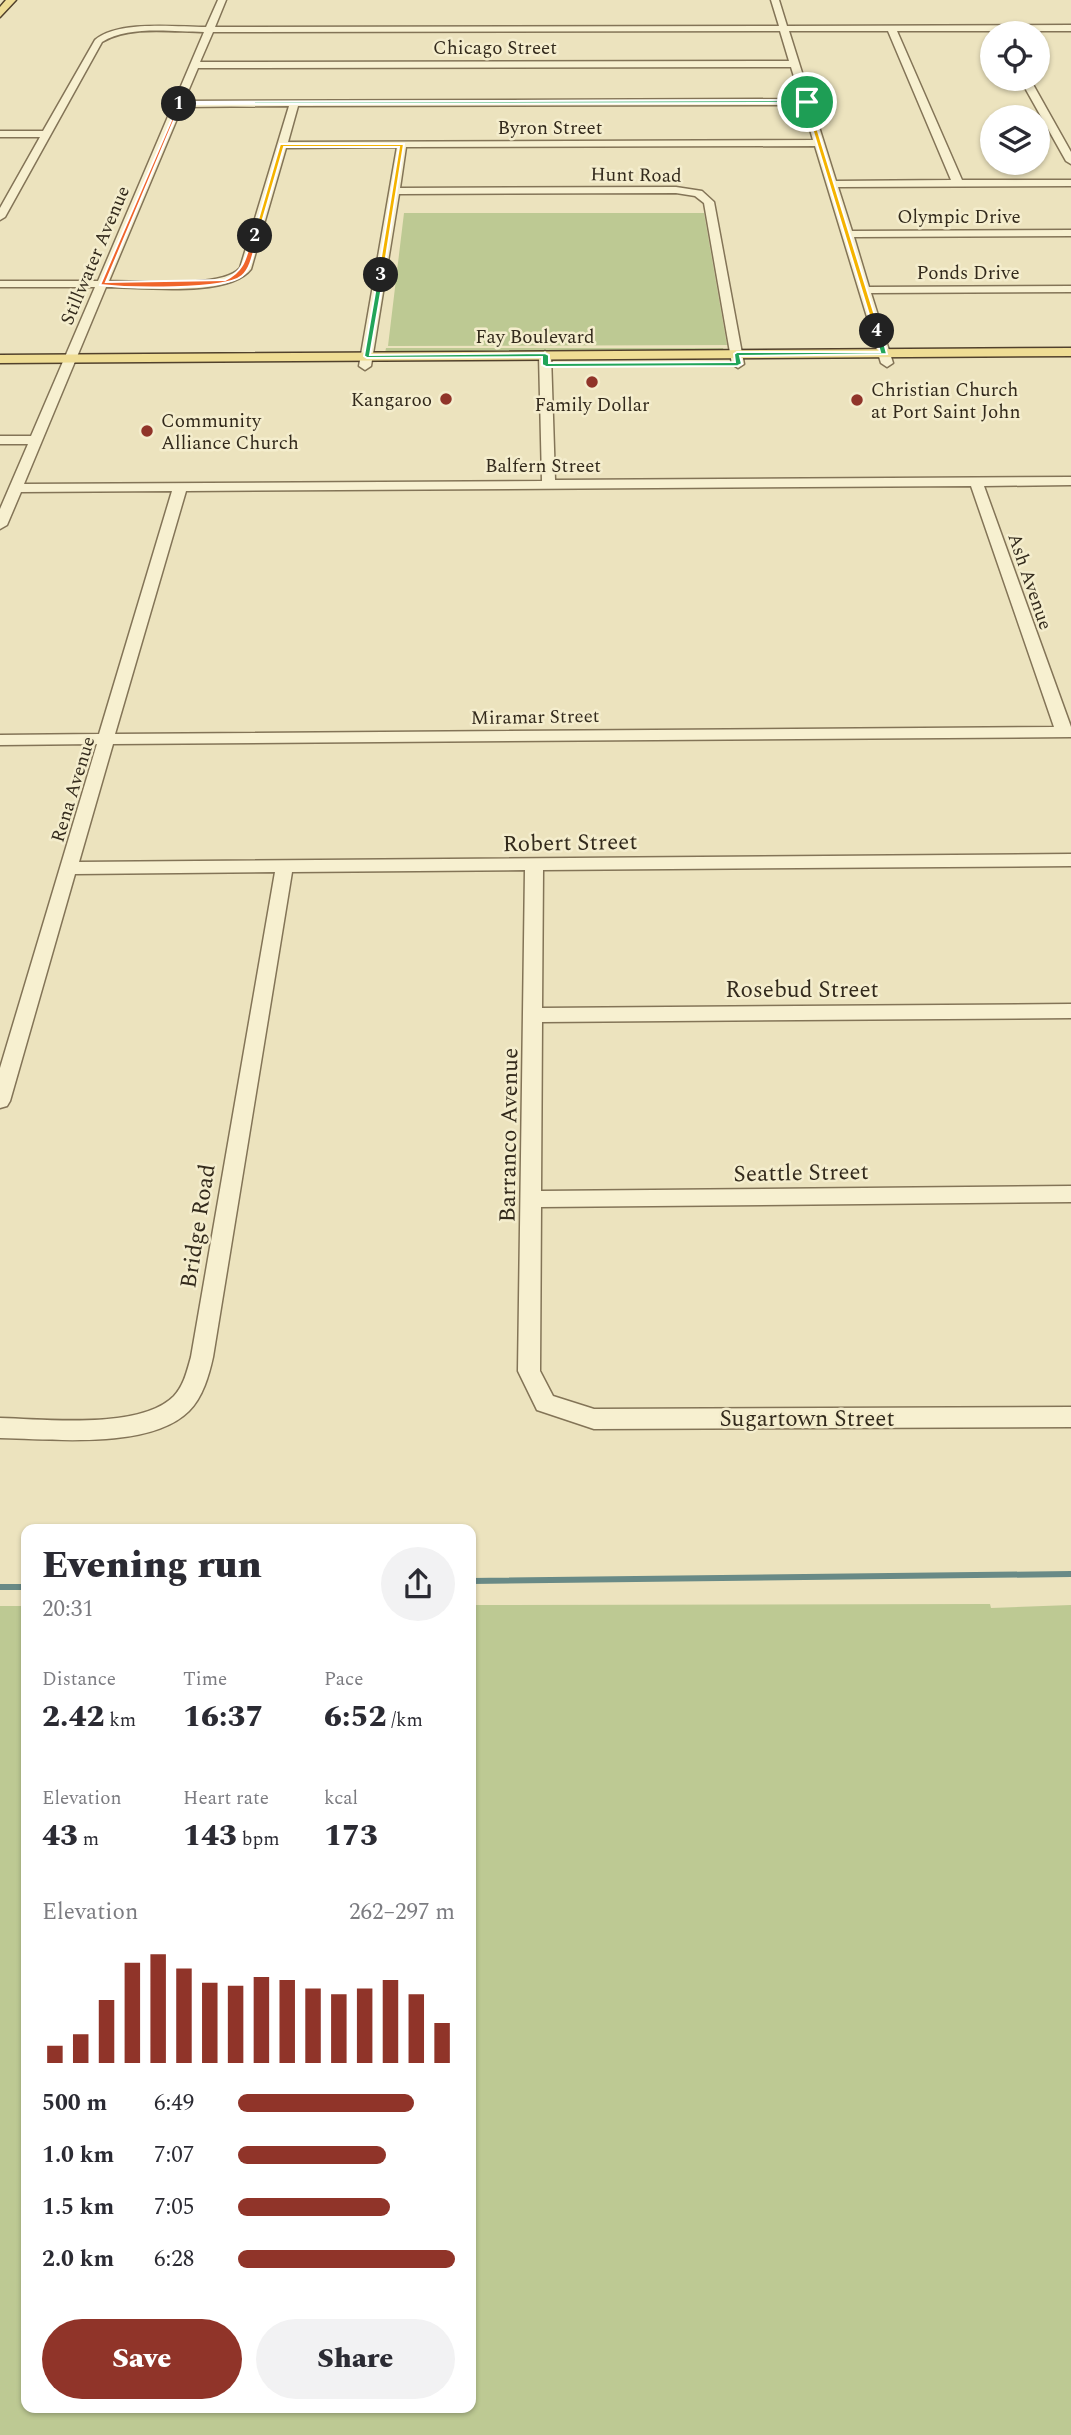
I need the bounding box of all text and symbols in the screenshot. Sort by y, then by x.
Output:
map controls [980,21,1050,175]
button: locate [980,21,1050,91]
street label: Chicago Street [433,34,557,63]
pin [777,72,837,132]
icon: arrive [788,83,826,121]
pin: 1 [162,86,196,122]
text: 1 [173,89,184,118]
button: layers [980,105,1050,175]
street label: Byron Street [497,114,603,143]
street label: Hunt Road [590,160,682,191]
street label: Stillwater Avenue [53,181,138,330]
street label: Olympic Drive [897,203,1021,232]
pin: 2 [238,218,272,254]
text: 2 [249,221,260,250]
pin: 3 [364,258,398,292]
street label: Ponds Drive [916,259,1020,288]
text: 3 [375,260,386,289]
pin: 4 [860,314,894,348]
text: 4 [871,316,882,345]
street label: Fay Boulevard [475,323,595,352]
marker: Family Dollar [584,374,600,390]
place label: Christian Church at Port Saint John [871,376,1020,427]
place label: Kangaroo [351,386,432,415]
marker: Kangaroo [438,391,454,407]
place label: Family Dollar [534,391,650,420]
marker: Christian Church at Port Saint John [849,392,865,408]
place label: Community Alliance Church [161,407,299,458]
marker: Community Alliance Church [139,423,155,439]
street label: Balfern Street [485,452,601,481]
street label: Ash Avenue [999,529,1060,634]
street label: Miramar Street [470,702,600,733]
street label: Rena Avenue [44,733,103,846]
street label: Robert Street [502,825,638,862]
street label: Rosebud Street [725,973,879,1008]
street label: Barranco Avenue [490,1047,529,1223]
street label: Seattle Street [733,1155,869,1192]
street label: Bridge Road [171,1161,226,1291]
street label: Sugartown Street [719,1402,895,1437]
text: Evening run [42,1537,262,1595]
button: share [381,1547,455,1621]
text: 20:31 [42,1592,94,1627]
text: Distance [42,1665,116,1694]
text: Time [183,1665,227,1694]
text: Pace [324,1665,363,1694]
text: 2.42 [42,1694,104,1740]
text: 16:37 [183,1694,263,1740]
text: 6:52 [324,1694,386,1740]
text: km [104,1706,136,1735]
text: /km [386,1706,423,1735]
text: Elevation [42,1784,122,1813]
text: Heart rate [183,1784,269,1813]
text: kcal [324,1784,358,1813]
text: 43 [42,1813,78,1859]
text: 143 [183,1813,237,1859]
text: 173 [324,1813,378,1859]
text: m [78,1825,99,1854]
text: bpm [237,1825,280,1854]
text: Elevation [42,1895,138,1930]
text: 262–297 m [349,1895,455,1930]
text: 500 m [42,2086,107,2121]
text: 6:49 [154,2086,194,2121]
text: 1.0 km [42,2138,114,2173]
text: 7:07 [154,2138,194,2173]
text: 1.5 km [42,2190,114,2225]
text: 7:05 [154,2190,194,2225]
text: 2.0 km [42,2242,114,2277]
text: 6:28 [154,2242,194,2277]
button: Save [42,2319,242,2399]
button: Share [256,2319,455,2399]

